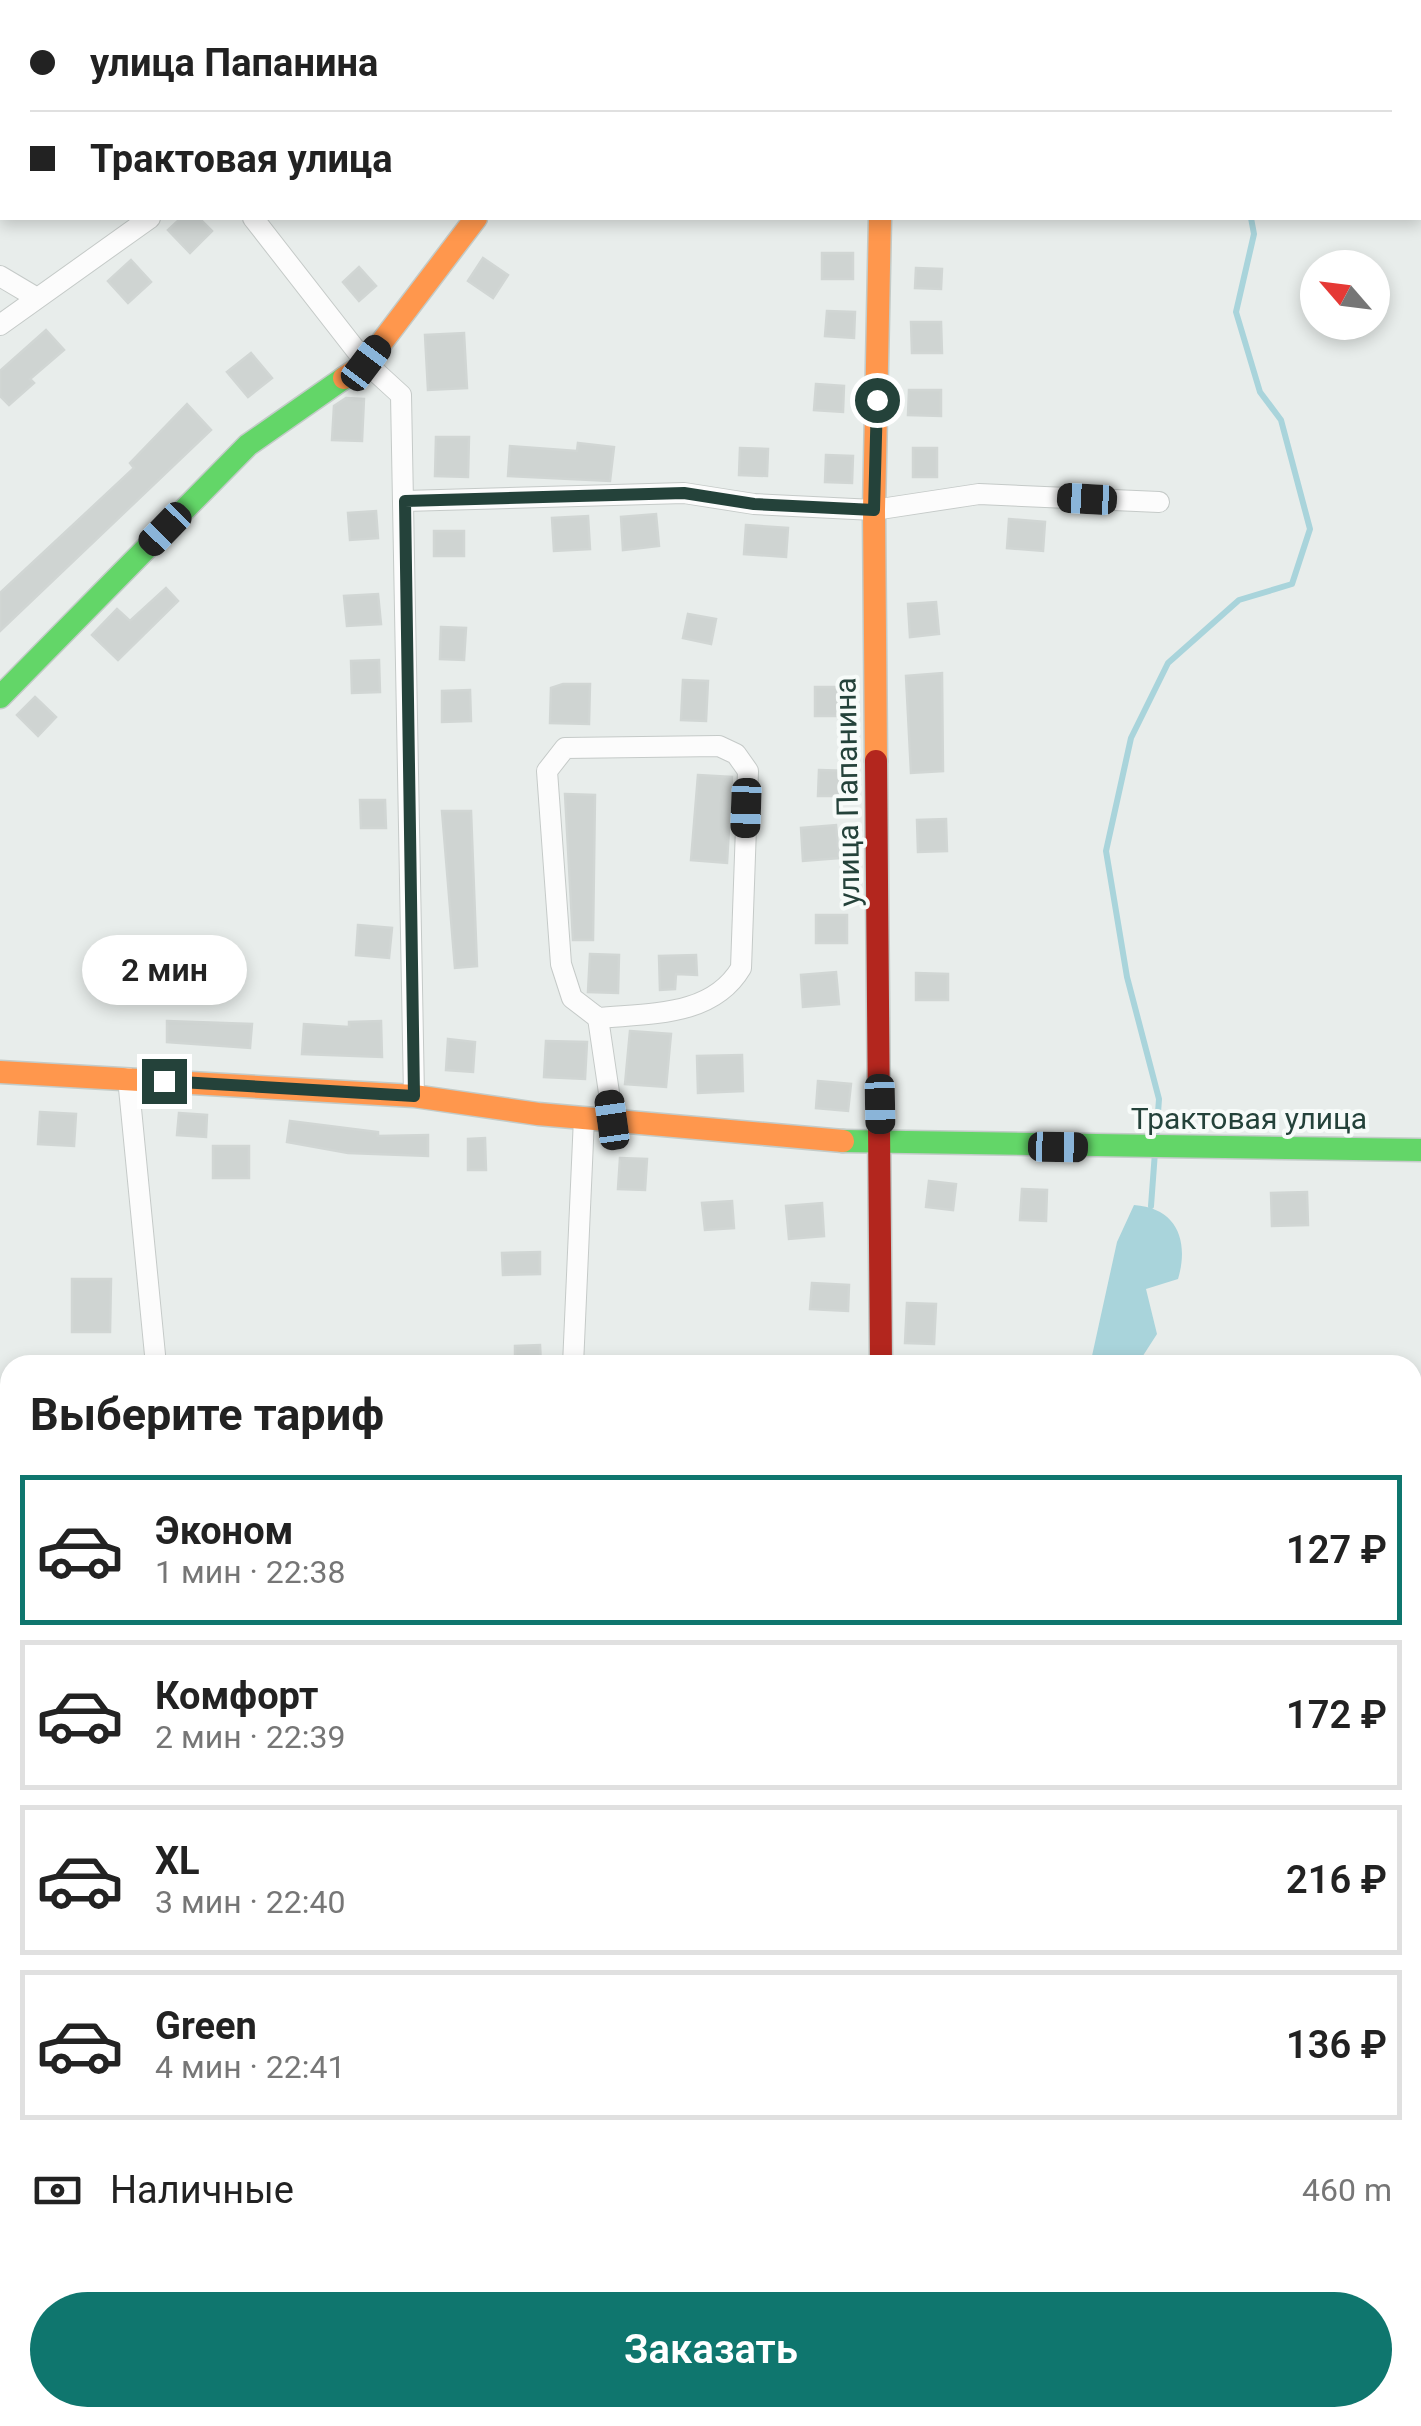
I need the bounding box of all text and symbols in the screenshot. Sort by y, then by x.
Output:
text: улица Папанина [90,41,378,85]
text: Трактовая улица [90,137,393,181]
north arrow [1300,250,1390,340]
map controls [1300,250,1390,340]
car [336,330,396,396]
route start [855,378,900,423]
car [1056,482,1118,516]
car [133,497,197,561]
street label: улица Папанина [828,677,866,907]
car [730,777,762,839]
callout: 2 мин [81,936,246,1006]
text: 2 мин [121,951,208,989]
route end [142,1059,187,1104]
car [864,1074,896,1134]
car [593,1088,631,1152]
street label: Трактовая улица [1131,1101,1367,1136]
car [1028,1131,1088,1163]
text: Выберите тариф [30,1388,384,1441]
icon: car [35,1505,125,1595]
text: Эконом [155,1509,293,1553]
text: 127 ₽ [1286,1528,1387,1572]
text: 1 мин · 22:38 [155,1553,346,1591]
icon: car [35,1670,125,1760]
text: Комфорт [155,1674,318,1718]
text: 172 ₽ [1286,1693,1387,1737]
text: 2 мин · 22:39 [155,1718,346,1756]
icon: car [35,1835,125,1925]
text: XL [155,1839,200,1883]
text: 216 ₽ [1286,1858,1387,1902]
text: 3 мин · 22:40 [155,1883,346,1921]
icon: car [35,2000,125,2090]
text: Green [155,2004,257,2048]
text: 136 ₽ [1286,2023,1387,2067]
text: 4 мин · 22:41 [155,2048,346,2086]
icon: cash [30,2163,85,2218]
text: Наличные [110,2168,294,2212]
text: 460 m [1302,2171,1392,2209]
button: Заказать [30,2292,1392,2407]

